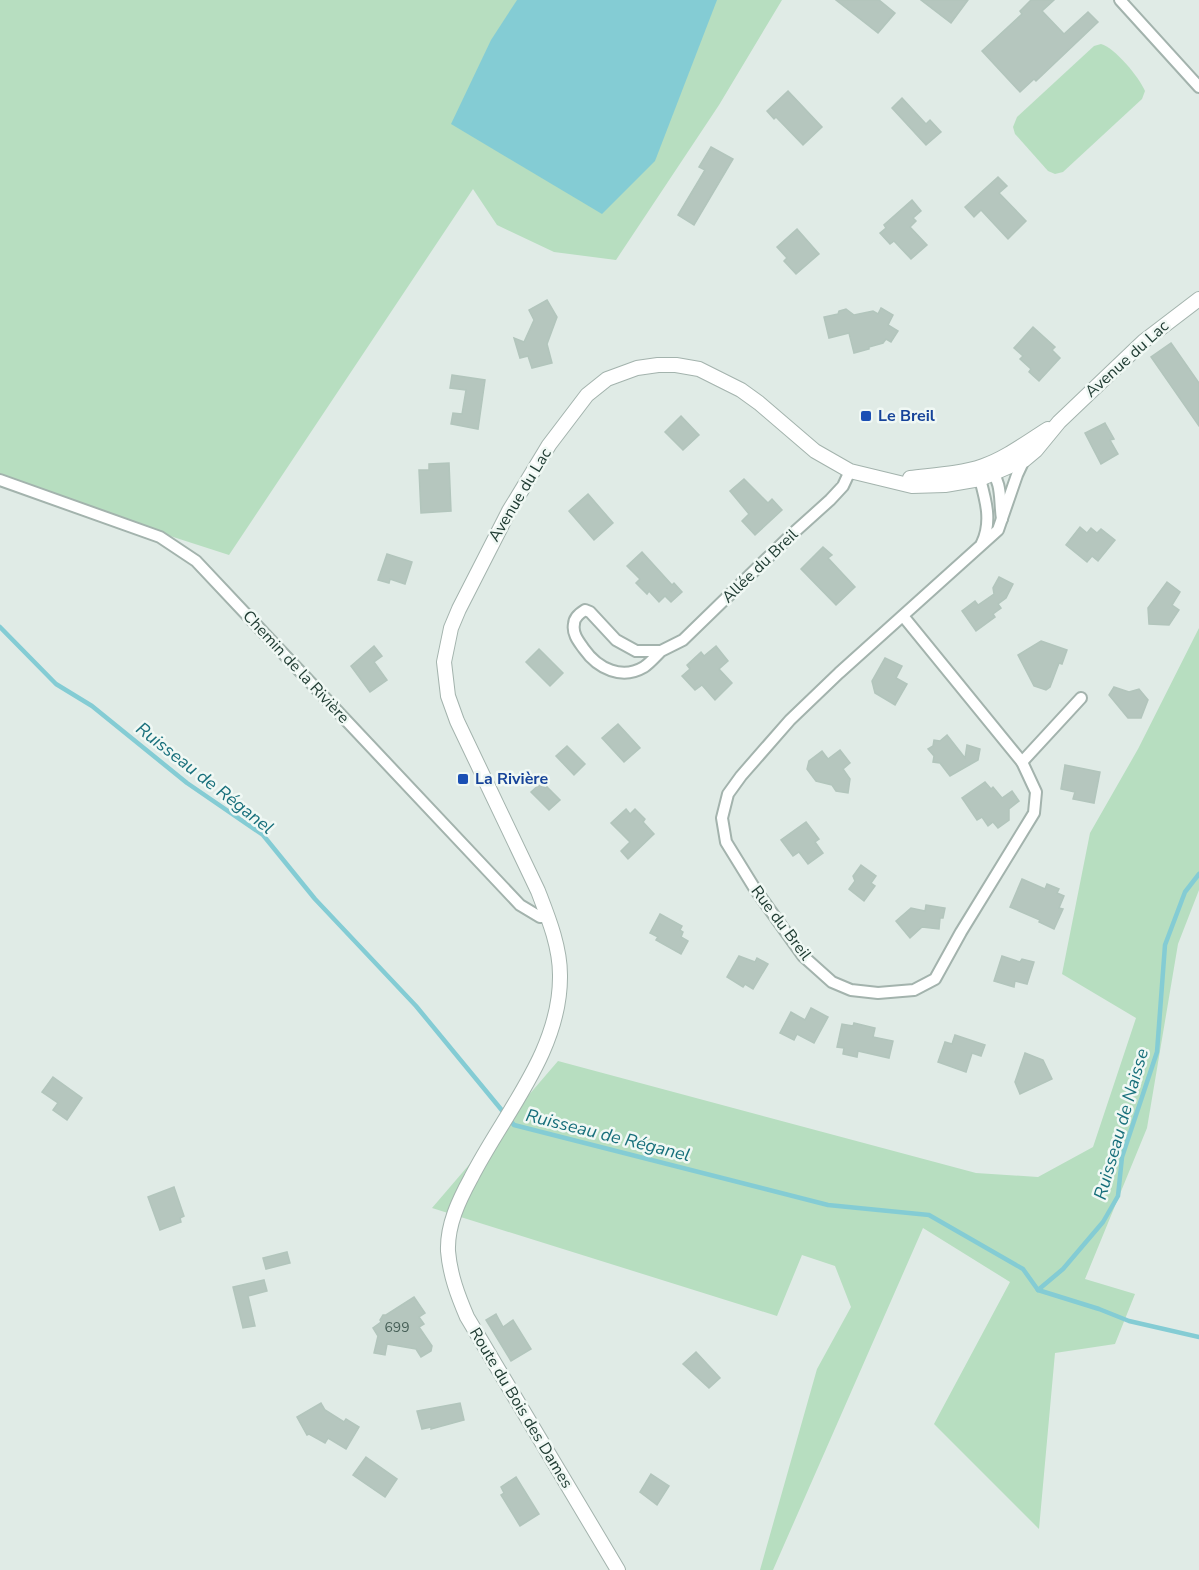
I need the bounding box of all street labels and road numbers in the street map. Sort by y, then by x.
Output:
street label: Avenue du Lac [1080,315,1174,402]
street label: Avenue du Lac [483,444,557,546]
street label: Allée du Breil [717,524,803,608]
street label: Chemin de la Rivière [238,606,354,728]
street label: Rue du Breil [746,881,816,965]
street label: Route du Bois des Dames [464,1323,578,1493]

